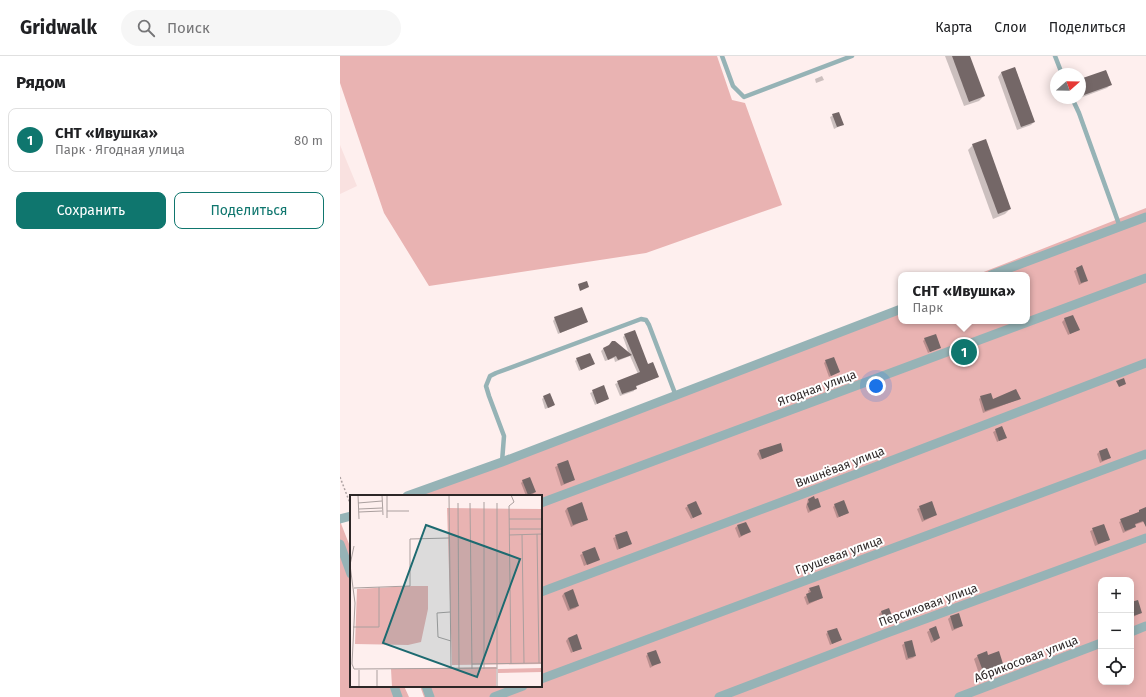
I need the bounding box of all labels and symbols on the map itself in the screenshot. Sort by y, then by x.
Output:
north arrow [1050,68,1086,104]
pin: 1 [951,337,977,367]
street label: Ягодная улица [776,367,858,409]
your location [866,376,886,396]
street label: Вишнёвая улица [794,444,886,490]
inset map [350,495,542,687]
street label: Грушевая улица [794,533,884,577]
street label: Персиковая улица [877,581,979,629]
street label: Абрикосовая улица [972,633,1080,685]

